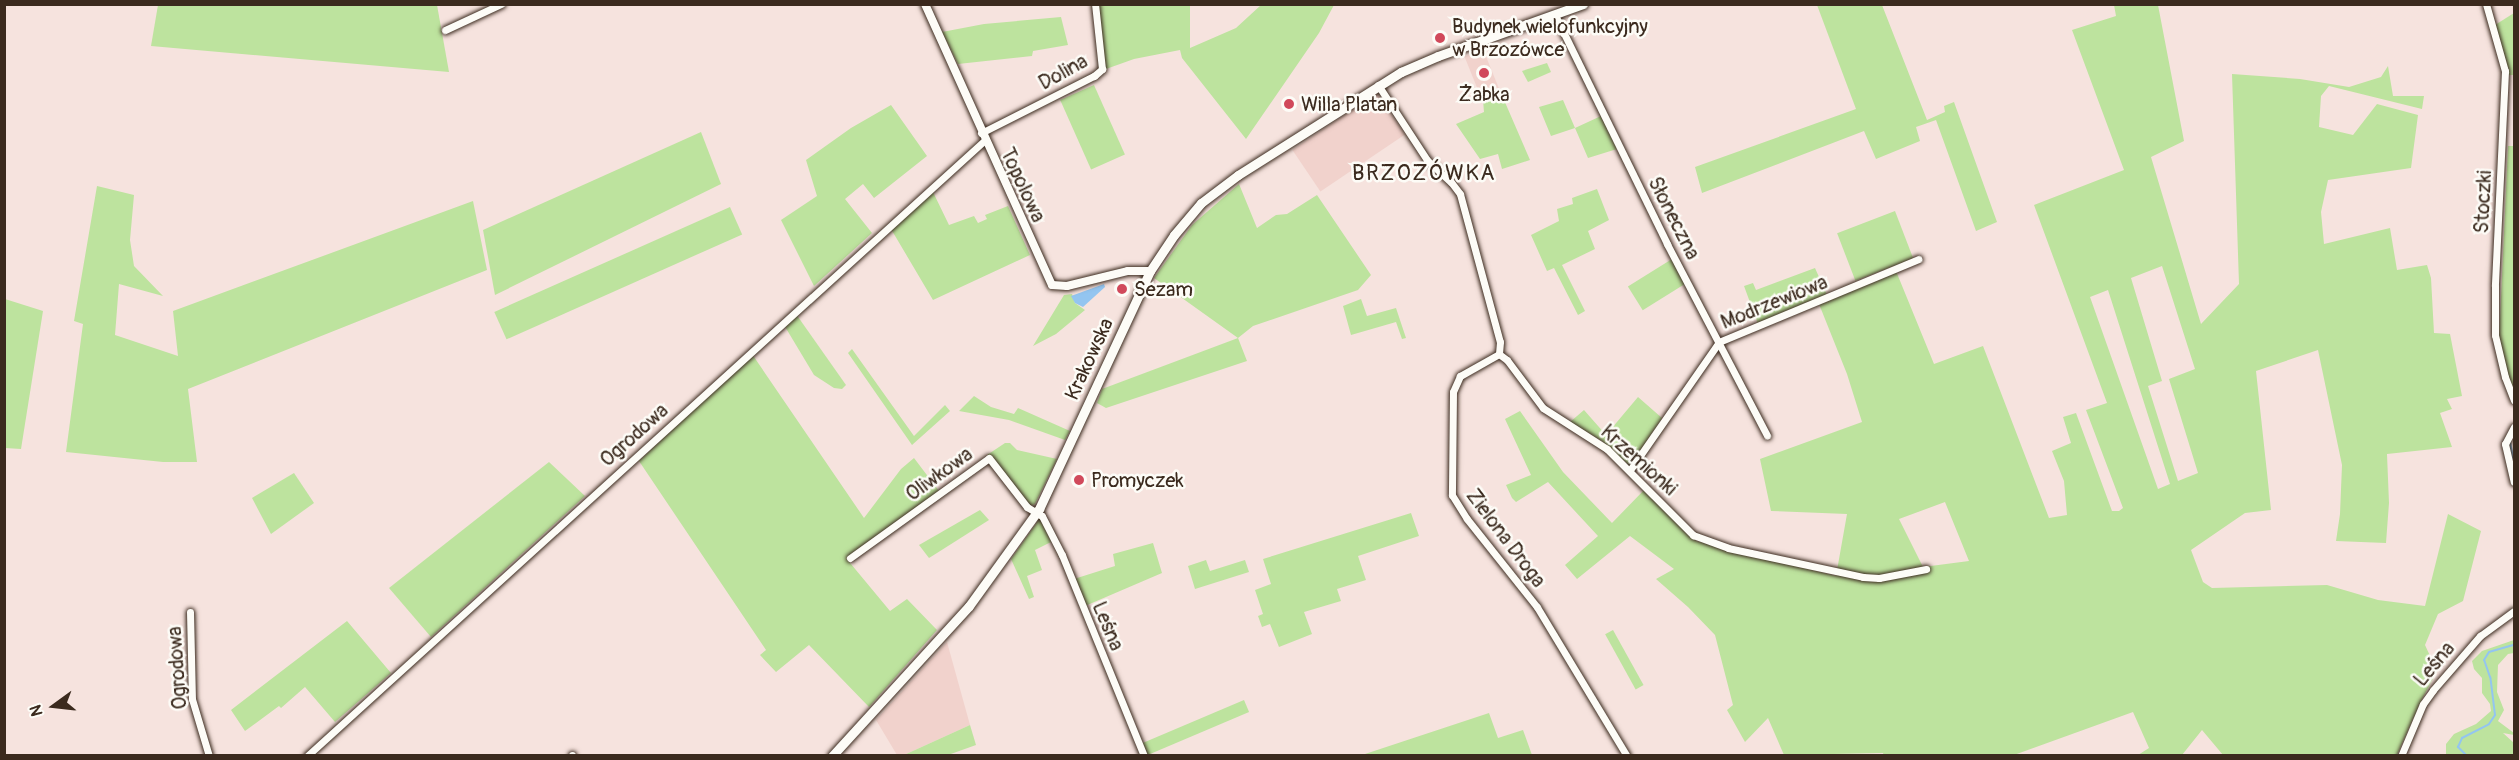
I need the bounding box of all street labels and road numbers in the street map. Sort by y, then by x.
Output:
street label: Dolina [1034,49,1092,95]
street label: Topolowa [995,144,1051,226]
street label: Stoczki [2469,170,2497,234]
street label: Słoneczna [1643,173,1705,263]
street label: Modrzewiowa [1717,270,1831,334]
street label: Krakowska [1060,314,1118,404]
street label: Ogrodowa [595,398,673,472]
street label: Krzemionki [1596,420,1682,500]
street label: Oliwkowa [901,442,977,506]
street label: Zielona Droga [1461,484,1551,592]
street label: Leśna [1087,598,1129,654]
street label: Ogrodowa [162,626,192,710]
street label: Leśna [2409,637,2459,691]

